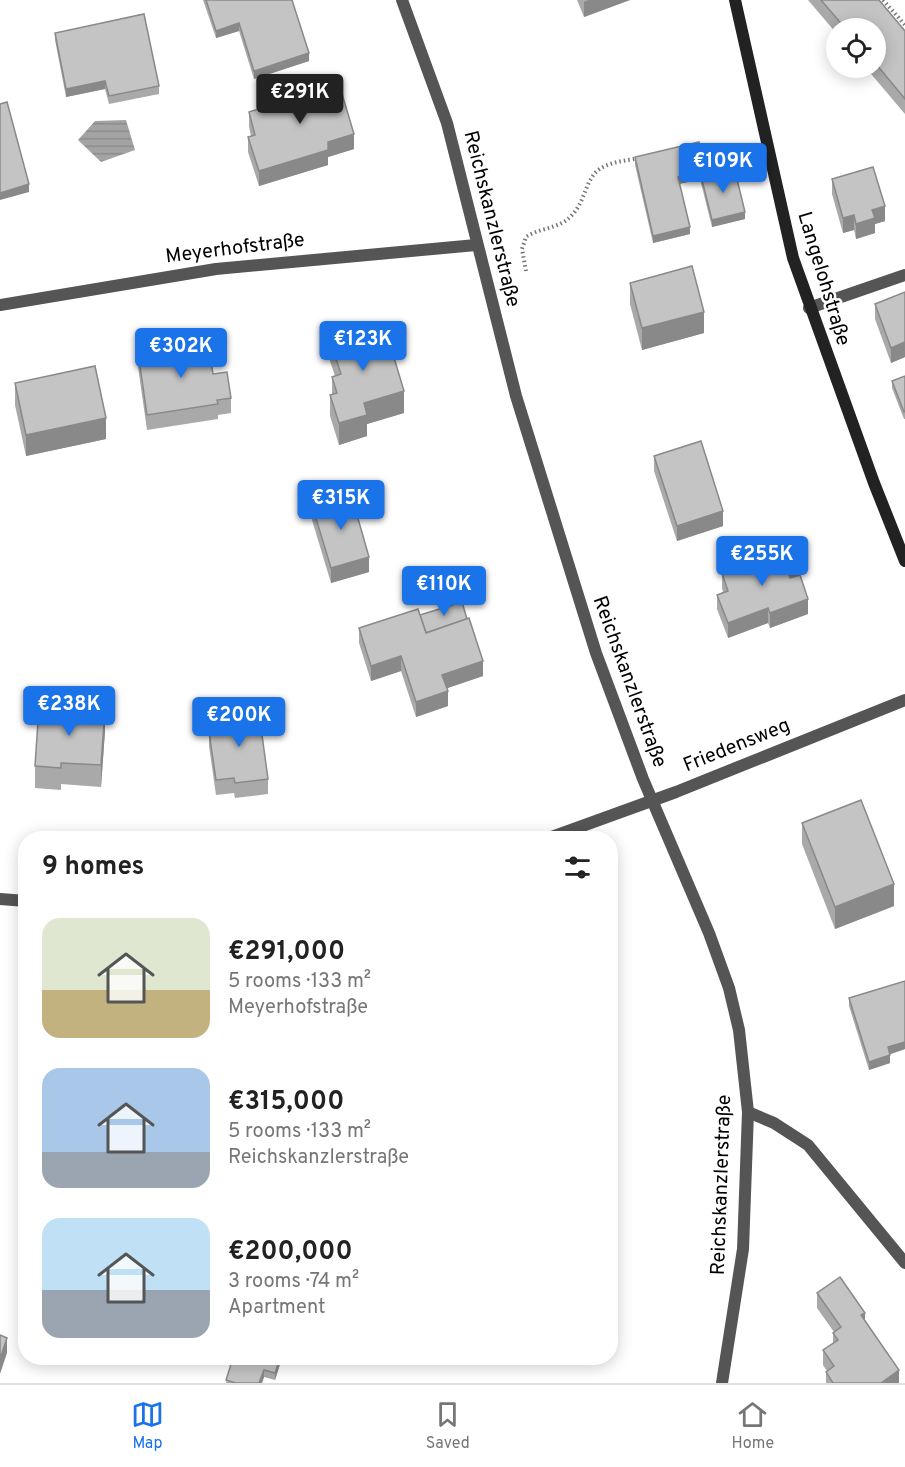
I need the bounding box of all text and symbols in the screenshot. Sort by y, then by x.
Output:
map controls [826,18,886,78]
button: locate [826,18,886,78]
pin: €291K [258,74,342,125]
text: €291K [270,80,330,106]
street label: Reichskanzlerstraße [456,128,526,310]
pin: €109K [681,143,765,194]
text: €109K [693,149,753,175]
street label: Langelohstraße [790,209,856,349]
street label: Meyerhofstraße [164,228,306,270]
pin: €123K [321,321,405,372]
text: €123K [333,327,393,353]
pin: €302K [139,328,223,379]
text: €302K [149,334,213,360]
pin: €315K [299,480,383,531]
text: €315K [311,486,371,512]
pin: €255K [720,536,804,587]
text: €255K [730,542,794,568]
pin: €110K [402,566,486,617]
text: €110K [416,572,472,598]
street label: Reichskanzlerstraße [586,593,672,771]
pin: €238K [27,686,111,737]
text: €238K [37,692,101,718]
pin: €200K [197,697,281,748]
text: €200K [206,703,272,729]
street label: Friedensweg [680,713,794,779]
text: 9 homes [42,851,144,884]
icon: filters [561,851,594,884]
text: €291,000 [228,936,345,969]
icon: home [90,942,162,1014]
text: 5 rooms · 133 m² [228,969,371,995]
text: Meyerhofstraße [228,995,368,1021]
text: €315,000 [228,1086,344,1119]
icon: home [90,1092,162,1164]
street label: Reichskanzlerstraße [706,1094,738,1276]
text: 5 rooms · 133 m² [228,1119,371,1145]
text: Reichskanzlerstraße [228,1145,409,1171]
text: €200,000 [228,1236,353,1269]
icon: home [90,1242,162,1314]
text: 3 rooms · 74 m² [228,1269,359,1295]
text: Apartment [228,1295,326,1321]
tab: Map [131,1398,164,1454]
tab: Saved [426,1398,470,1454]
tab: Home [732,1398,774,1454]

